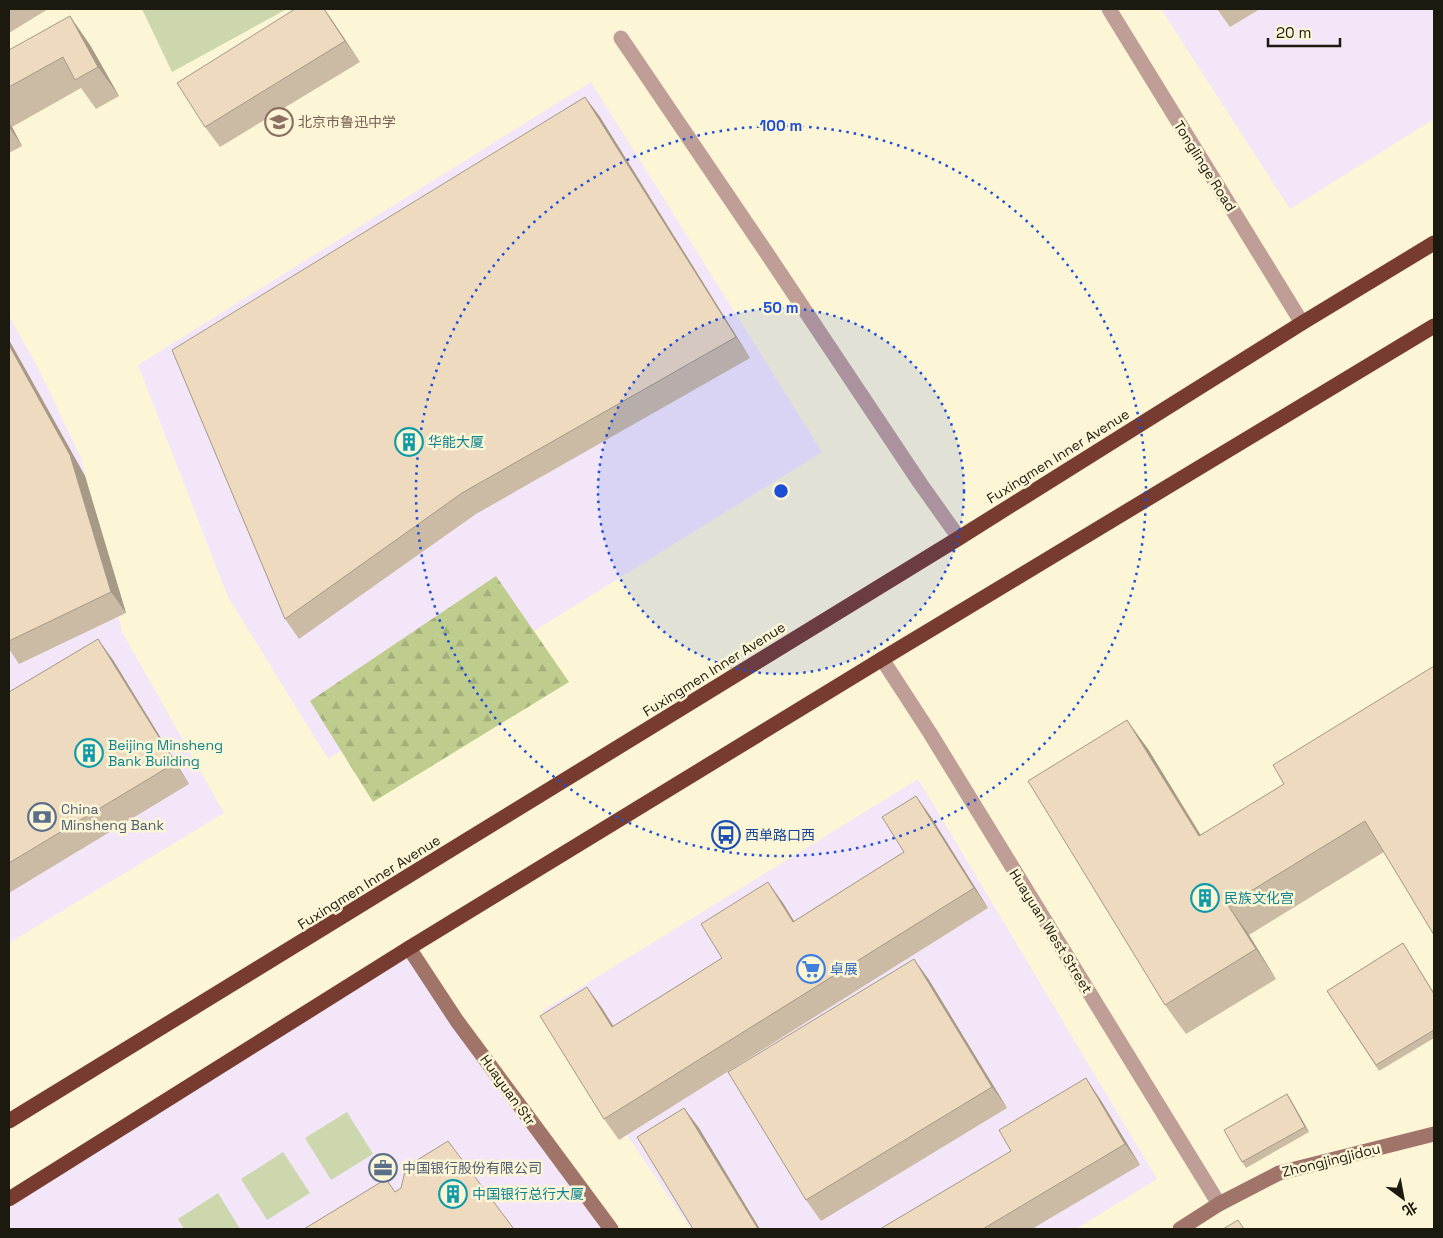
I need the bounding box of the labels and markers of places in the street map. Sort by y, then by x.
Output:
school or university icon: 北京市鲁迅中学 [264,107,294,137]
place label: 北京市鲁迅中学 [298,113,396,131]
building icon: 华能大厦 [394,427,424,457]
place label: 华能大厦 [428,433,484,451]
centre of rings [772,482,790,500]
place label: Beijing Minsheng Bank Building [108,736,223,770]
building icon: Beijing Minsheng Bank Building [74,738,104,768]
place label: China Minsheng Bank [61,800,164,834]
bank icon: China Minsheng Bank [27,802,57,832]
bus stop icon: 西单路口西 [711,820,741,850]
place label: 西单路口西 [745,826,815,844]
building icon: 民族文化宫 [1190,883,1220,913]
place label: 民族文化宫 [1224,889,1294,907]
supermarket icon: 卓展 [796,954,826,984]
place label: 卓展 [830,960,858,978]
office icon: 中国银行股份有限公司 [368,1153,398,1183]
place label: 中国银行股份有限公司 [402,1159,542,1177]
building icon: 中国银行总行大厦 [438,1179,468,1209]
place label: 中国银行总行大厦 [472,1185,584,1203]

